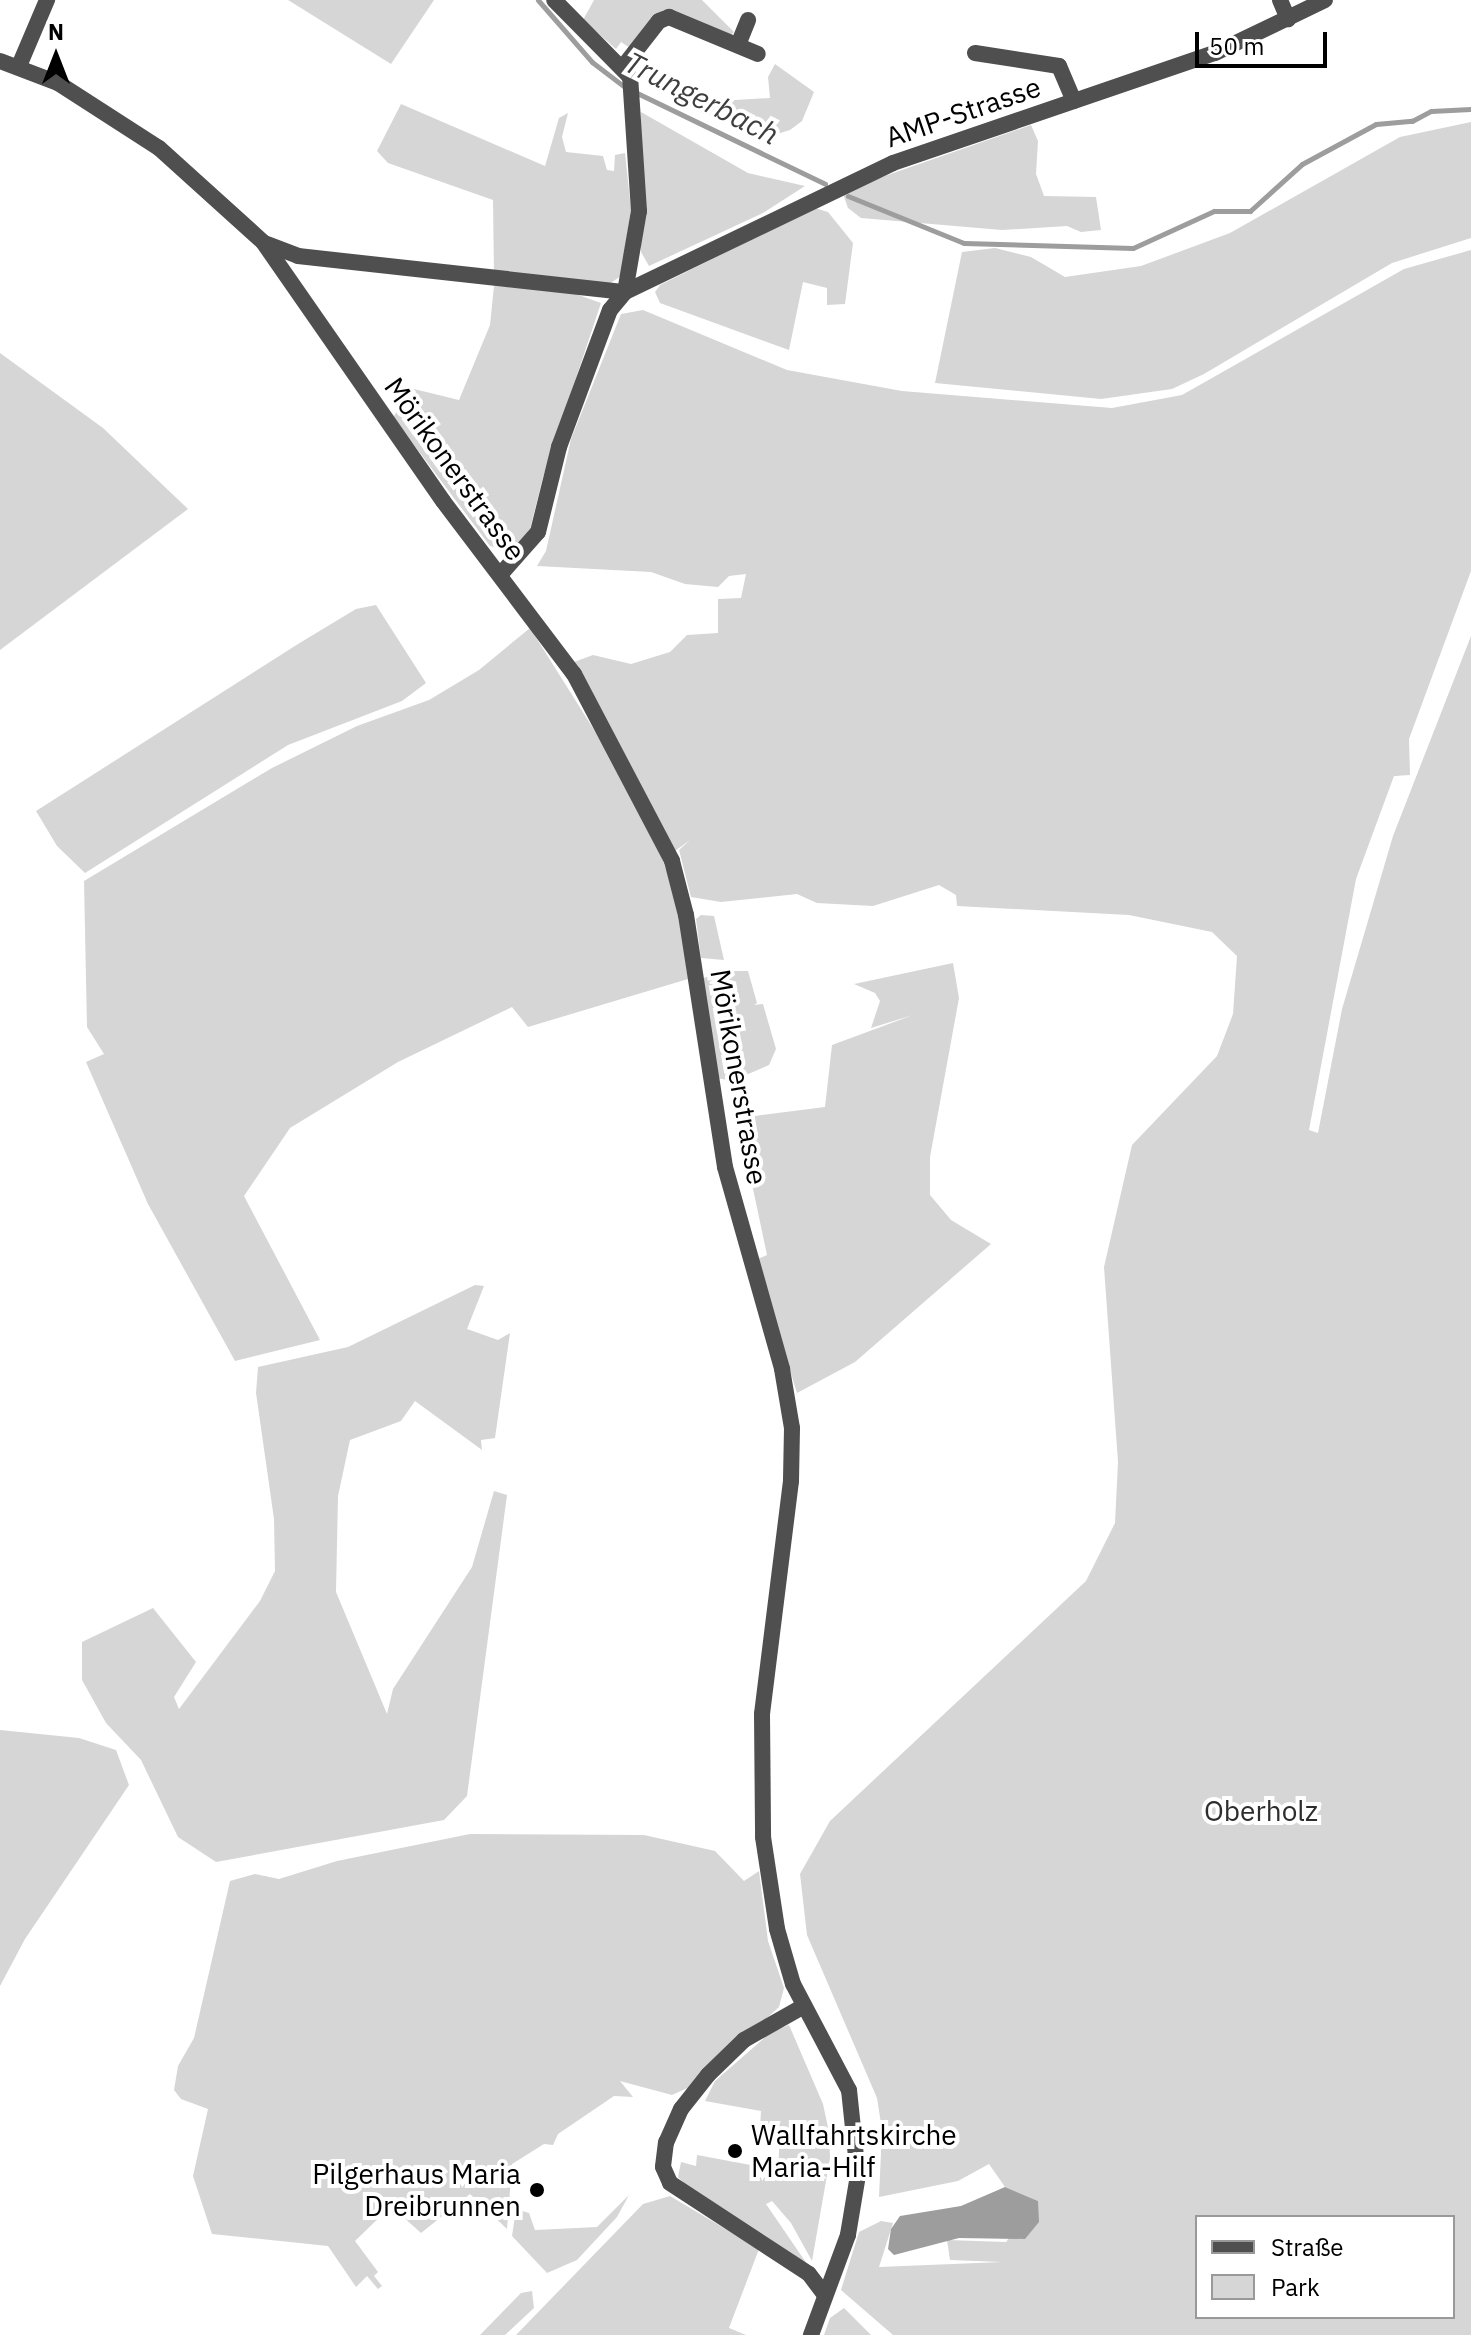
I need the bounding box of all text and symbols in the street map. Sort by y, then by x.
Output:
north arrow [16,16,96,96]
scale bar [1199,16,1331,66]
text: N [48,17,64,46]
text: 50 m [1209,30,1264,62]
water label: Trungerbach [619,44,785,152]
street label: AMP-Strasse [881,70,1045,154]
street label: Mörikonerstrasse [377,371,533,567]
street label: Mörikonerstrasse [704,967,774,1187]
park label: Oberholz [1204,1794,1318,1828]
place label: Wallfahrtskirche Maria-Hilf [751,2118,957,2184]
marker: Wallfahrtskirche Maria-Hilf [726,2142,744,2160]
place label: Pilgerhaus Maria Dreibrunnen [312,2157,521,2223]
marker: Pilgerhaus Maria Dreibrunnen [528,2181,546,2199]
legend [1195,2215,1455,2319]
text: Straße [1271,2231,1343,2263]
text: Park [1271,2271,1320,2303]

